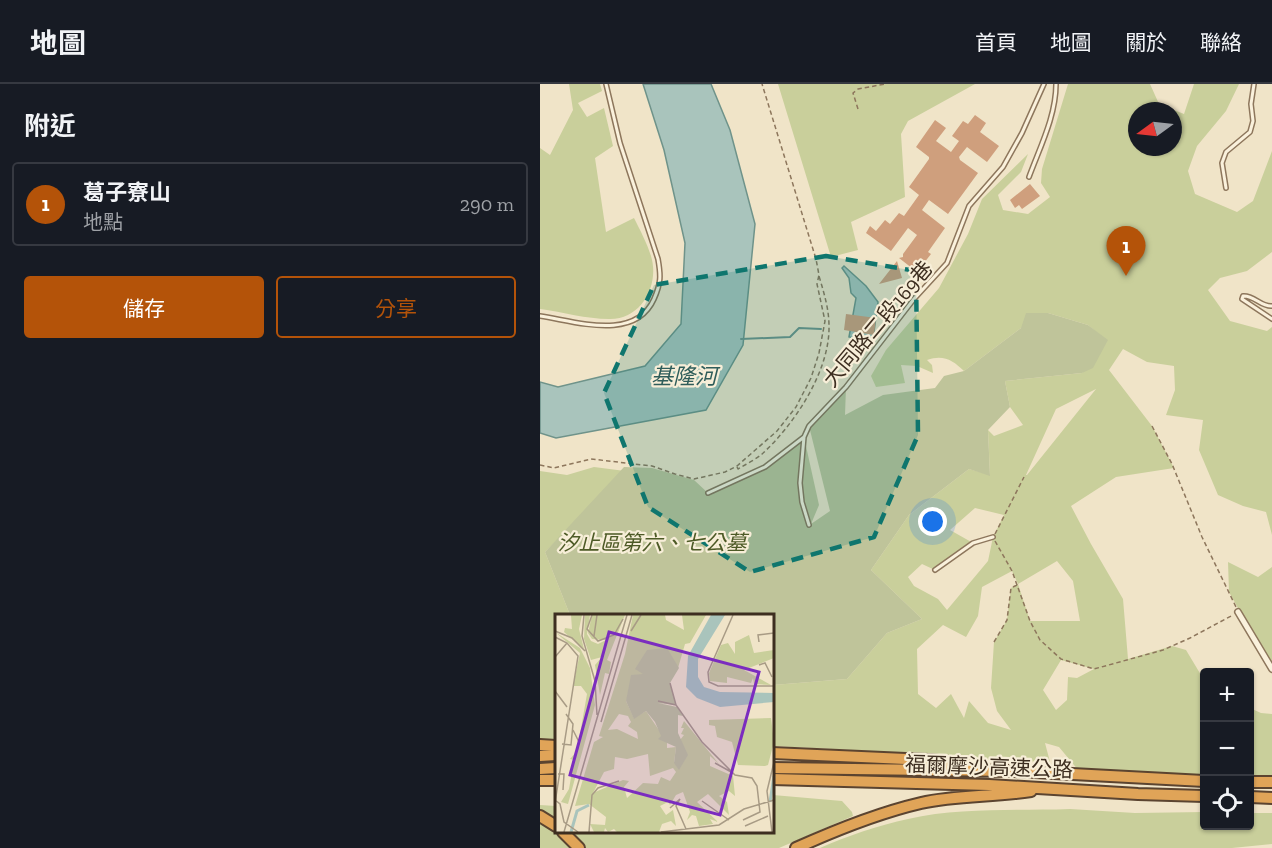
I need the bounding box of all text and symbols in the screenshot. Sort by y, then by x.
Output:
text: 地圖 [30,27,86,60]
text: 首頁 [975,30,1017,55]
text: 地圖 [1050,30,1092,55]
text: 關於 [1125,30,1167,55]
text: 聯絡 [1200,30,1242,55]
north arrow [1128,102,1182,156]
text: 附近 [24,110,76,142]
text: 葛子寮山 [83,179,171,206]
text: 1 [41,192,50,216]
text: 290 m [460,192,514,216]
text: 地點 [83,210,123,234]
pin: 1 [1106,226,1146,276]
street label: 大同路二段169巷 [818,256,937,392]
button: 儲存 [24,276,264,338]
button: 分享 [276,276,516,338]
water label: 基隆河 [651,363,721,390]
your location [918,507,947,536]
park label: 汐止區第六、七公墓 [558,530,749,555]
inset map [555,614,774,833]
map controls [1200,668,1254,830]
button: + [1200,668,1254,722]
button: − [1200,722,1254,776]
street label: 福爾摩沙高速公路 [905,751,1073,782]
button: locate [1200,776,1254,830]

